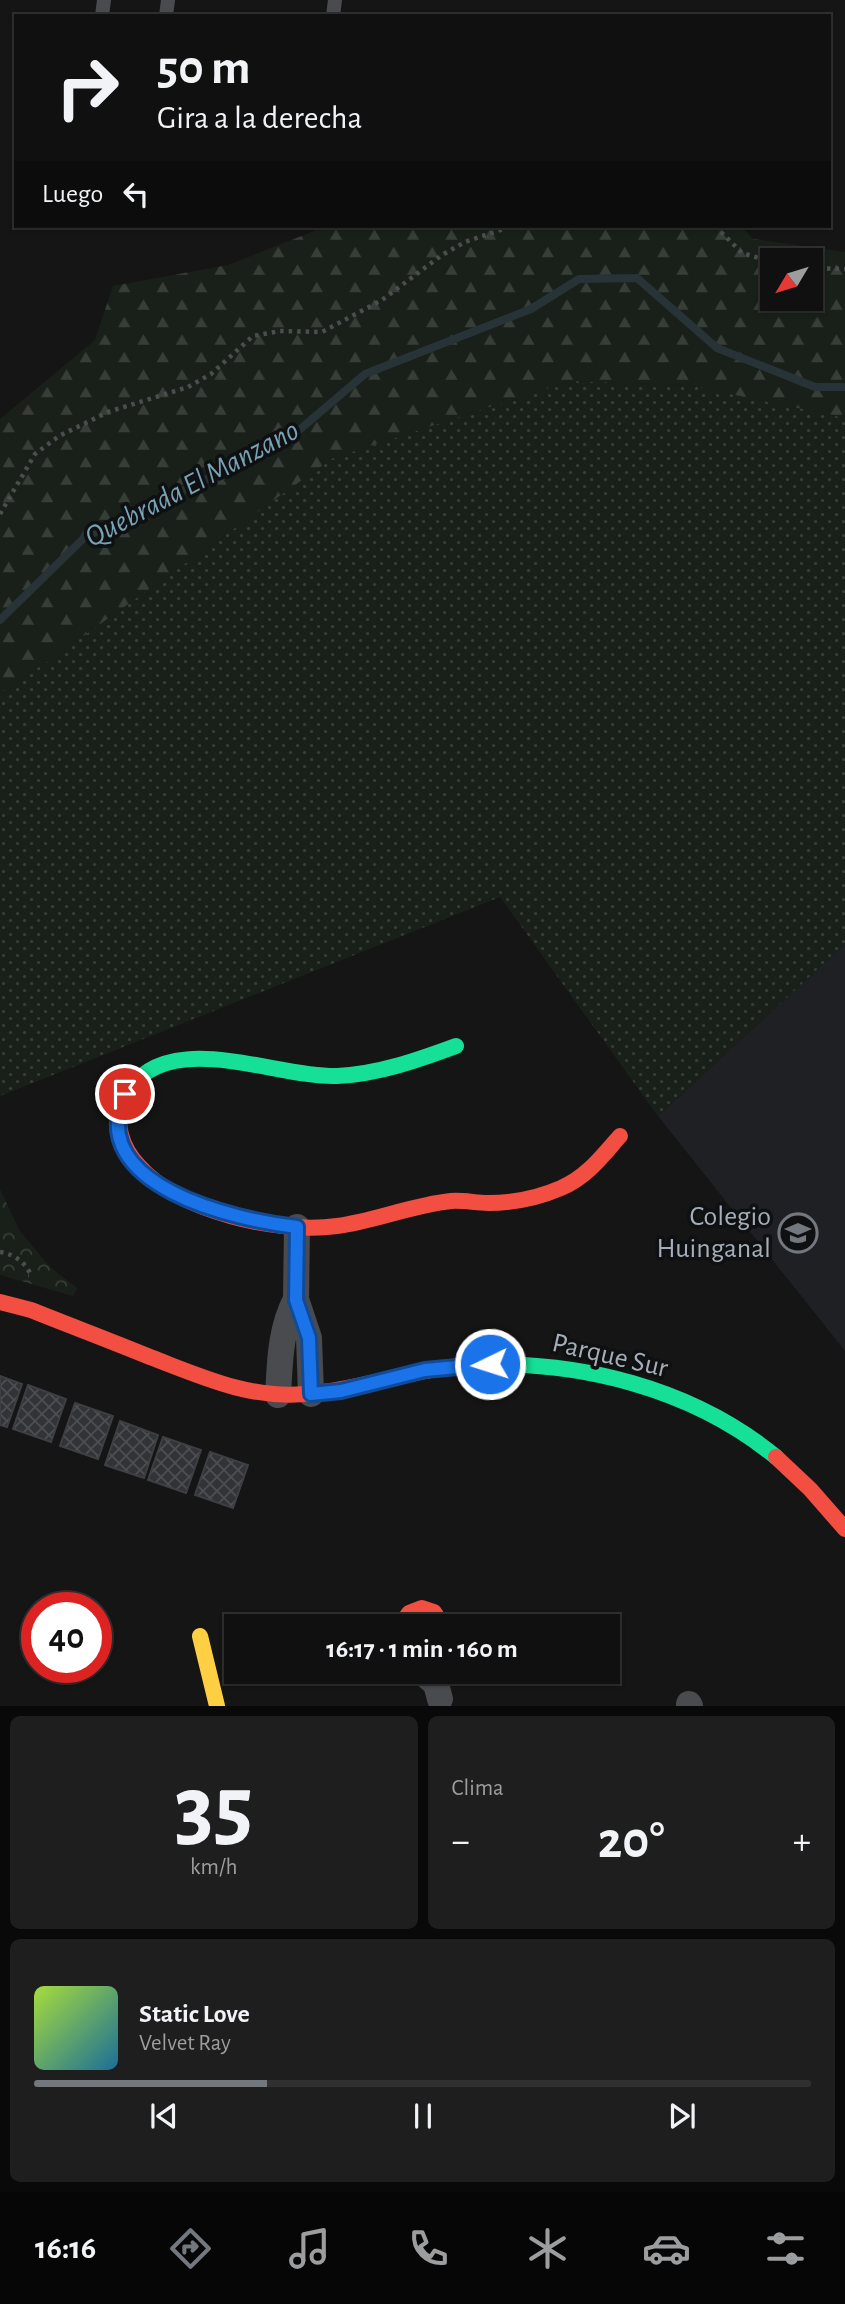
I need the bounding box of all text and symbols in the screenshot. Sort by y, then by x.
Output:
icon: right [42,42,133,133]
text: 50 m [157,44,251,93]
text: Gira a la derecha [157,102,362,134]
icon: left [117,175,155,213]
text: Luego [42,181,103,207]
north arrow [760,248,822,312]
map controls [760,248,823,311]
water label: Quebrada El Manzano [80,415,304,553]
pin [95,1064,155,1124]
icon: arrive [106,1075,144,1113]
place label: Colegio Huinganal [656,1203,771,1263]
school or university icon: Colegio Huinganal [777,1212,819,1254]
position arrow [453,1327,527,1401]
street label: Parque Sur [549,1329,671,1383]
speed limit sign: 40 [21,1592,112,1683]
text: 16:17 · 1 min · 160 m [326,1636,518,1662]
text: 35 [174,1763,253,1854]
text: Clima [452,1777,504,1800]
text: 20° [598,1815,665,1867]
text: − [452,1823,470,1861]
text: + [793,1823,811,1861]
text: km/h [190,1856,237,1879]
text: Static Love [139,2001,250,2027]
text: Velvet Ray [139,2032,231,2055]
icon: previous [145,2097,183,2135]
icon: pause [404,2097,442,2135]
icon: next [663,2097,701,2135]
icon: directions [166,2224,215,2273]
icon: music [285,2224,334,2273]
icon: phone [404,2224,453,2273]
icon: climate [523,2224,572,2273]
icon: car [642,2224,691,2273]
icon: filters [761,2224,810,2273]
text: 16:16 [35,2232,96,2264]

